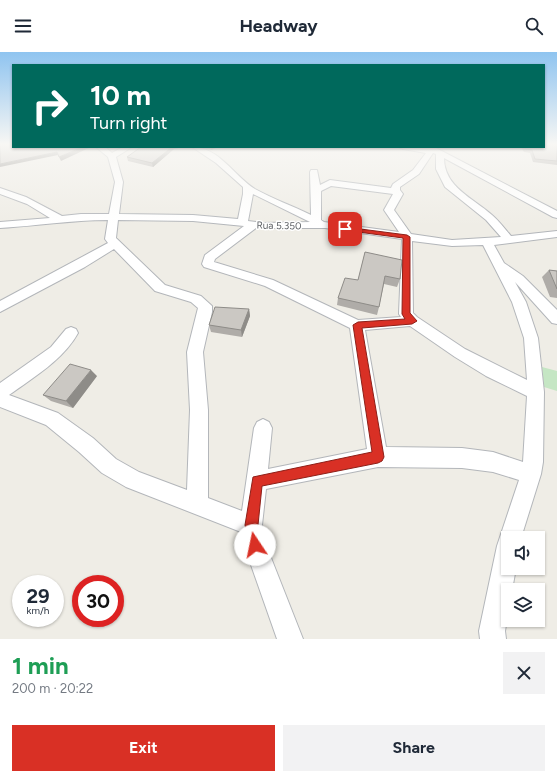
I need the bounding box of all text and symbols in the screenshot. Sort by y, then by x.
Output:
icon: menu [12,15,34,37]
text: Headway [239,15,318,37]
icon: search [523,15,545,37]
text: 10 m [90,78,151,112]
icon: right [24,80,76,132]
text: Turn right [90,112,167,134]
pin [328,212,362,246]
icon: arrive [334,218,356,240]
street label: Rua 5.350 [256,219,302,232]
position arrow [234,524,276,566]
map controls [501,531,545,627]
button: sound [501,531,545,575]
speed limit sign: 30 [72,575,124,627]
button: layers [501,583,545,627]
text: 29 [26,584,50,608]
text: km/h [27,604,49,617]
text: 1 min [12,651,69,680]
button: close [503,652,545,694]
text: 200 m · 20:22 [12,681,93,696]
button: Exit [12,725,275,771]
button: Share [283,725,545,771]

